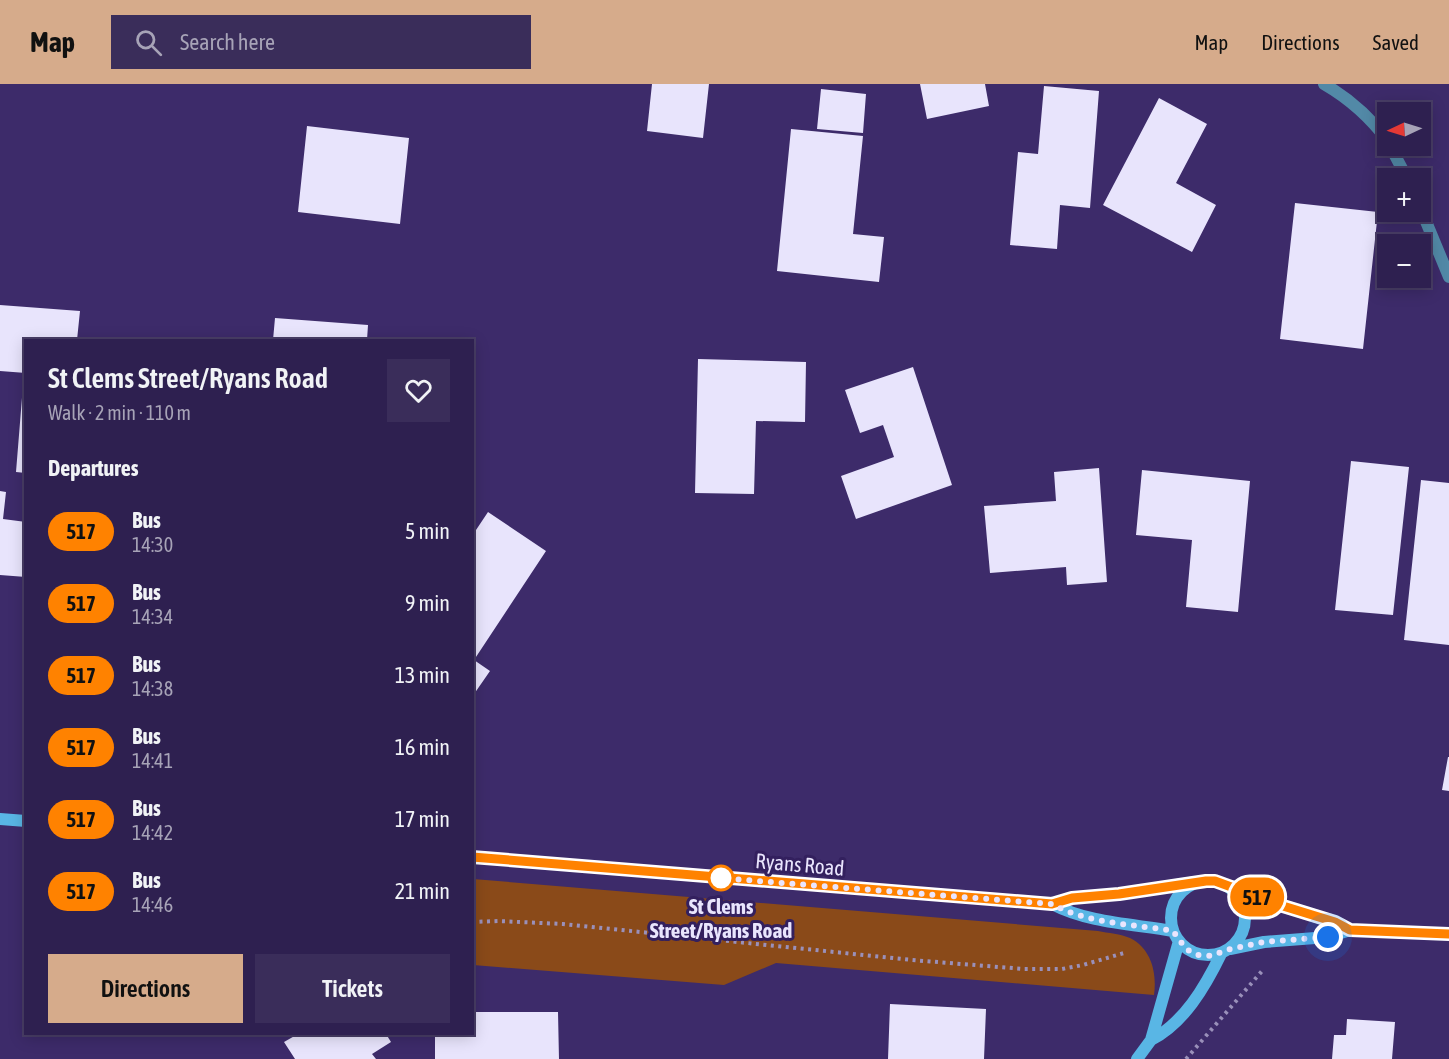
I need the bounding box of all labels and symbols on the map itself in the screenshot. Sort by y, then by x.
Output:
north arrow [1377,102,1431,156]
street label: Ryans Road [754,848,846,880]
marker: St Clems Street/Ryans Road [708,865,734,891]
line badge: 517 [1222,878,1292,916]
place label: St Clems Street/Ryans Road [650,894,792,942]
your location [1313,922,1343,952]

